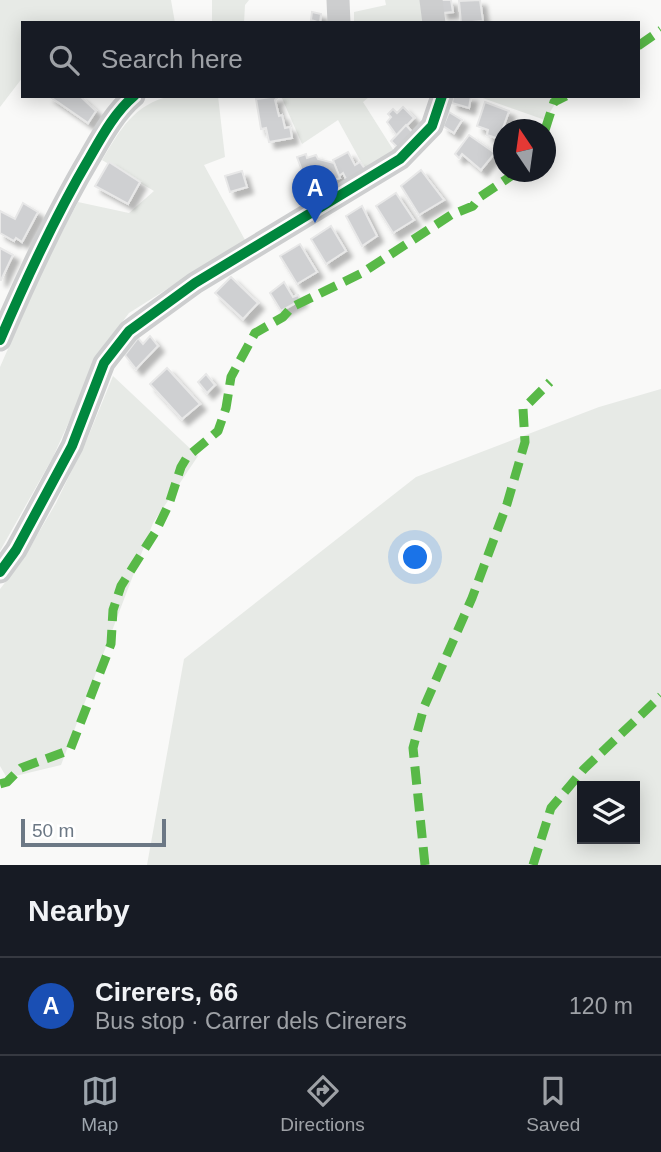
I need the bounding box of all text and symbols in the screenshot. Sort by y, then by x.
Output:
search box [21,21,640,98]
icon: search [45,41,83,79]
text: Search here [101,44,243,74]
north arrow [493,119,556,182]
pin: A [292,165,338,223]
your location [398,540,432,574]
map controls [577,781,640,844]
button: layers [577,781,640,844]
scale bar [21,816,166,848]
text: 50 m [32,820,74,841]
text: Nearby [28,894,130,927]
text: Cirerers, 66 [95,977,238,1007]
text: A [43,993,59,1019]
text: 120 m [569,993,633,1019]
text: Bus stop · Carrer dels Cirerers [95,1008,407,1034]
tab: Map [81,1072,119,1136]
tab: Directions [280,1072,365,1136]
tab: Saved [526,1072,580,1136]

